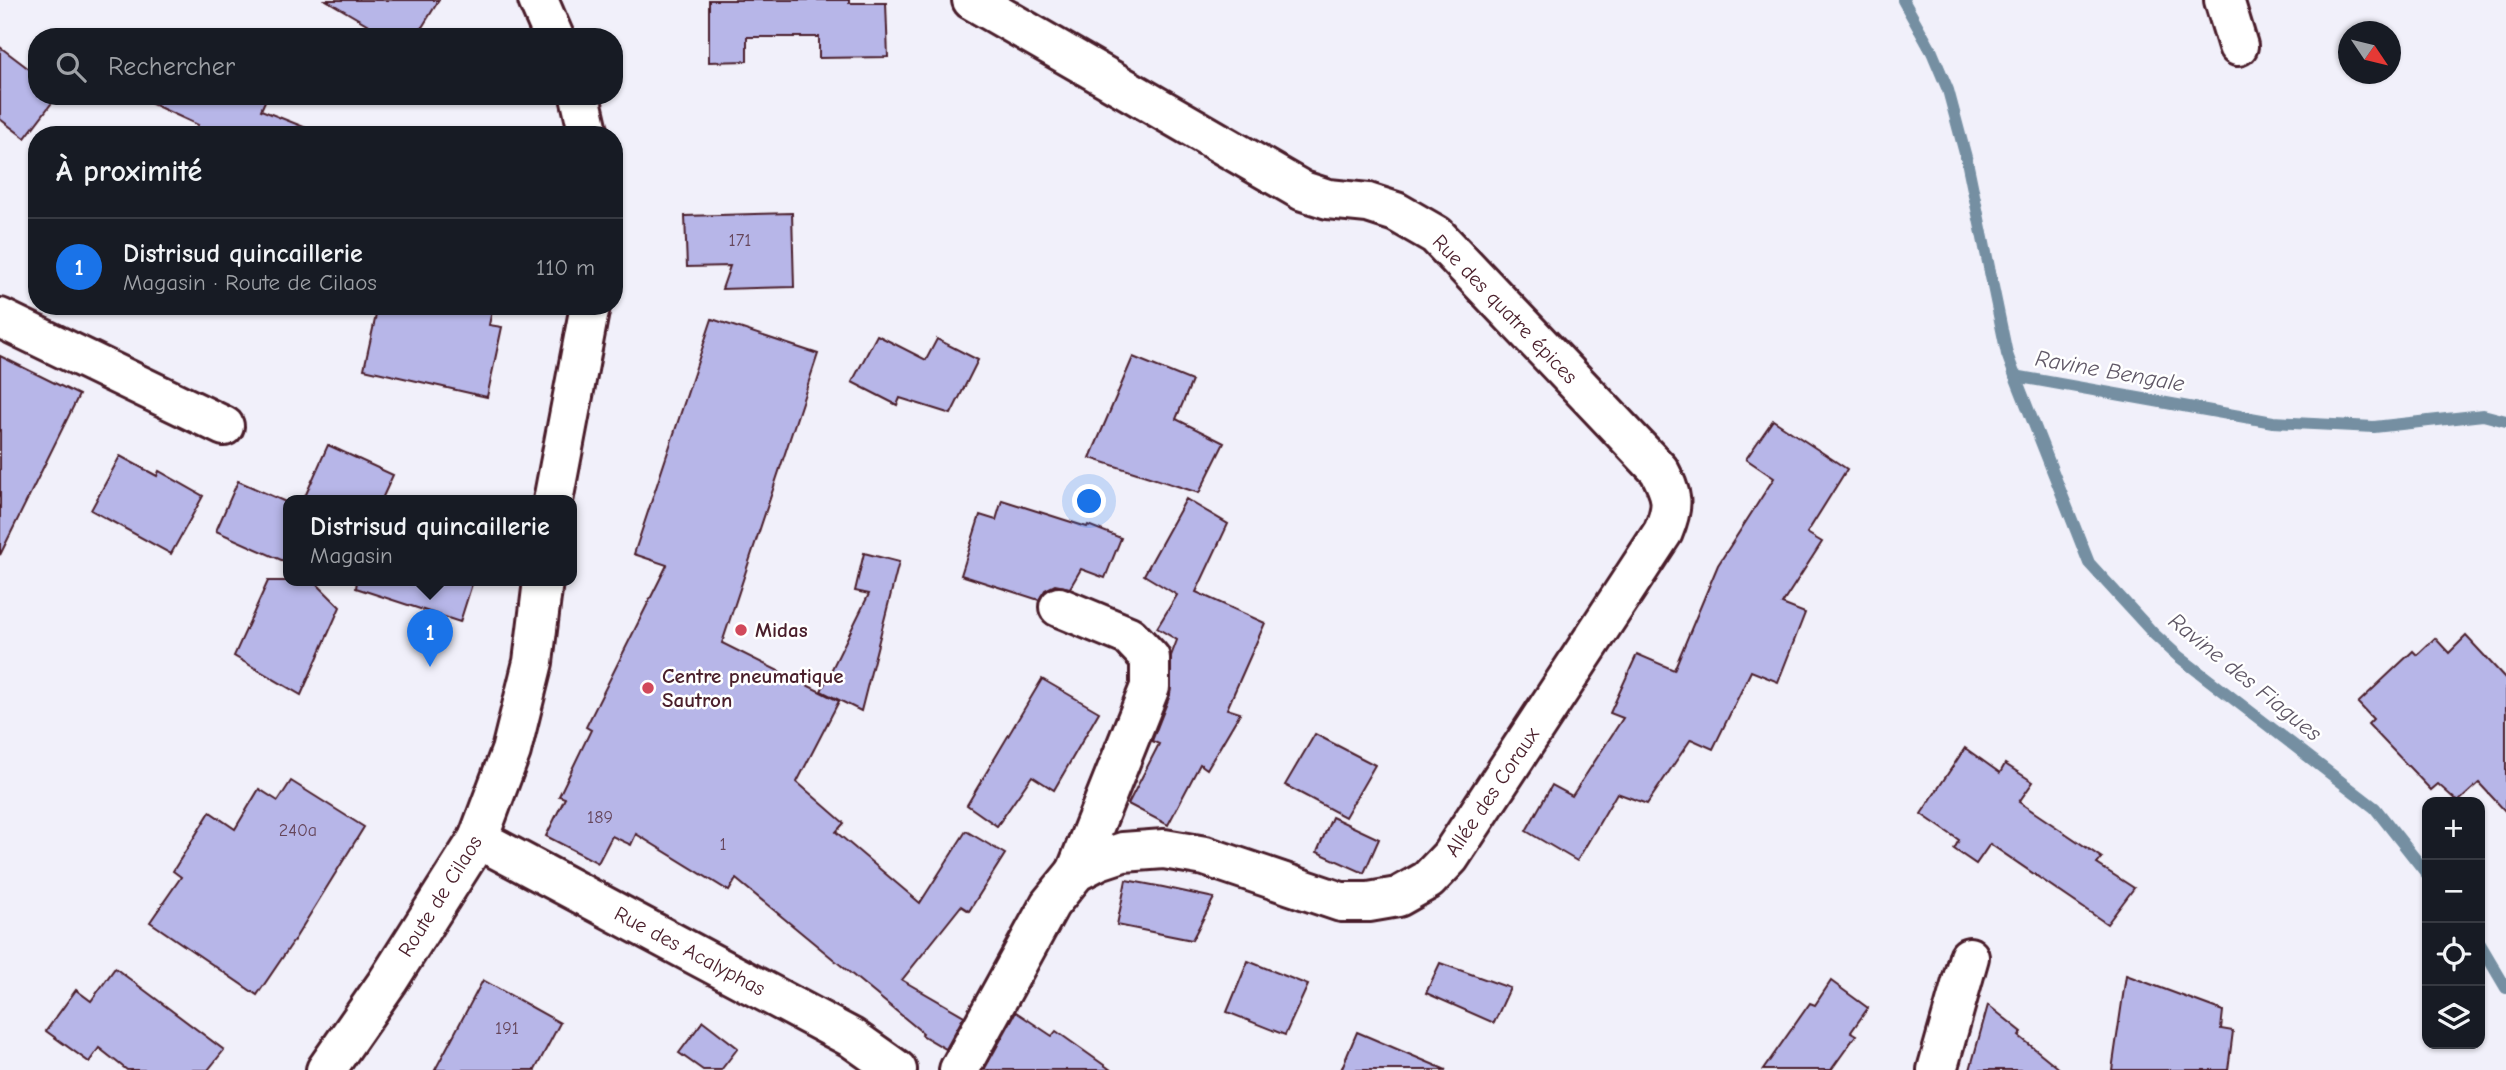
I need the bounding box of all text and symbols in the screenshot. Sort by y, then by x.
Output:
north arrow [2338,21,2401,84]
search box [28,28,623,105]
icon: search [52,48,90,86]
text: Rechercher [108,52,235,82]
text: À proximité [56,154,202,189]
street label: Rue des quatre épices [1428,229,1582,389]
house number: 171 [729,230,751,251]
text: Distrisud quincaillerie [123,239,363,269]
text: 1 [74,254,84,281]
text: 110 m [536,254,595,281]
text: Magasin · Route de Cilaos [123,269,377,296]
water label: Ravine Bengale [2033,345,2187,398]
your location [1072,484,1106,518]
popup [283,495,577,586]
text: Distrisud quincaillerie [310,512,550,542]
text: Magasin [310,542,393,569]
water label: Ravine des Fiagues [2163,607,2327,747]
pin: 1 [407,609,453,667]
place label: Midas [755,618,808,642]
marker: Midas [733,622,749,638]
place label: Centre pneumatique Sautron [662,664,844,712]
marker: Centre pneumatique Sautron [640,680,656,696]
street label: Allée des Coraux [1440,723,1544,861]
map controls [2422,797,2485,1049]
button: + [2422,797,2485,860]
house number: 189 [587,807,613,828]
house number: 240a [279,820,317,841]
street label: Route de Cilaos [393,831,487,961]
house number: 1 [719,834,727,855]
button: − [2422,860,2485,923]
street label: Rue des Acalyphas [611,901,769,1001]
button: locate [2422,923,2485,986]
button: layers [2422,986,2485,1049]
house number: 191 [495,1018,519,1039]

